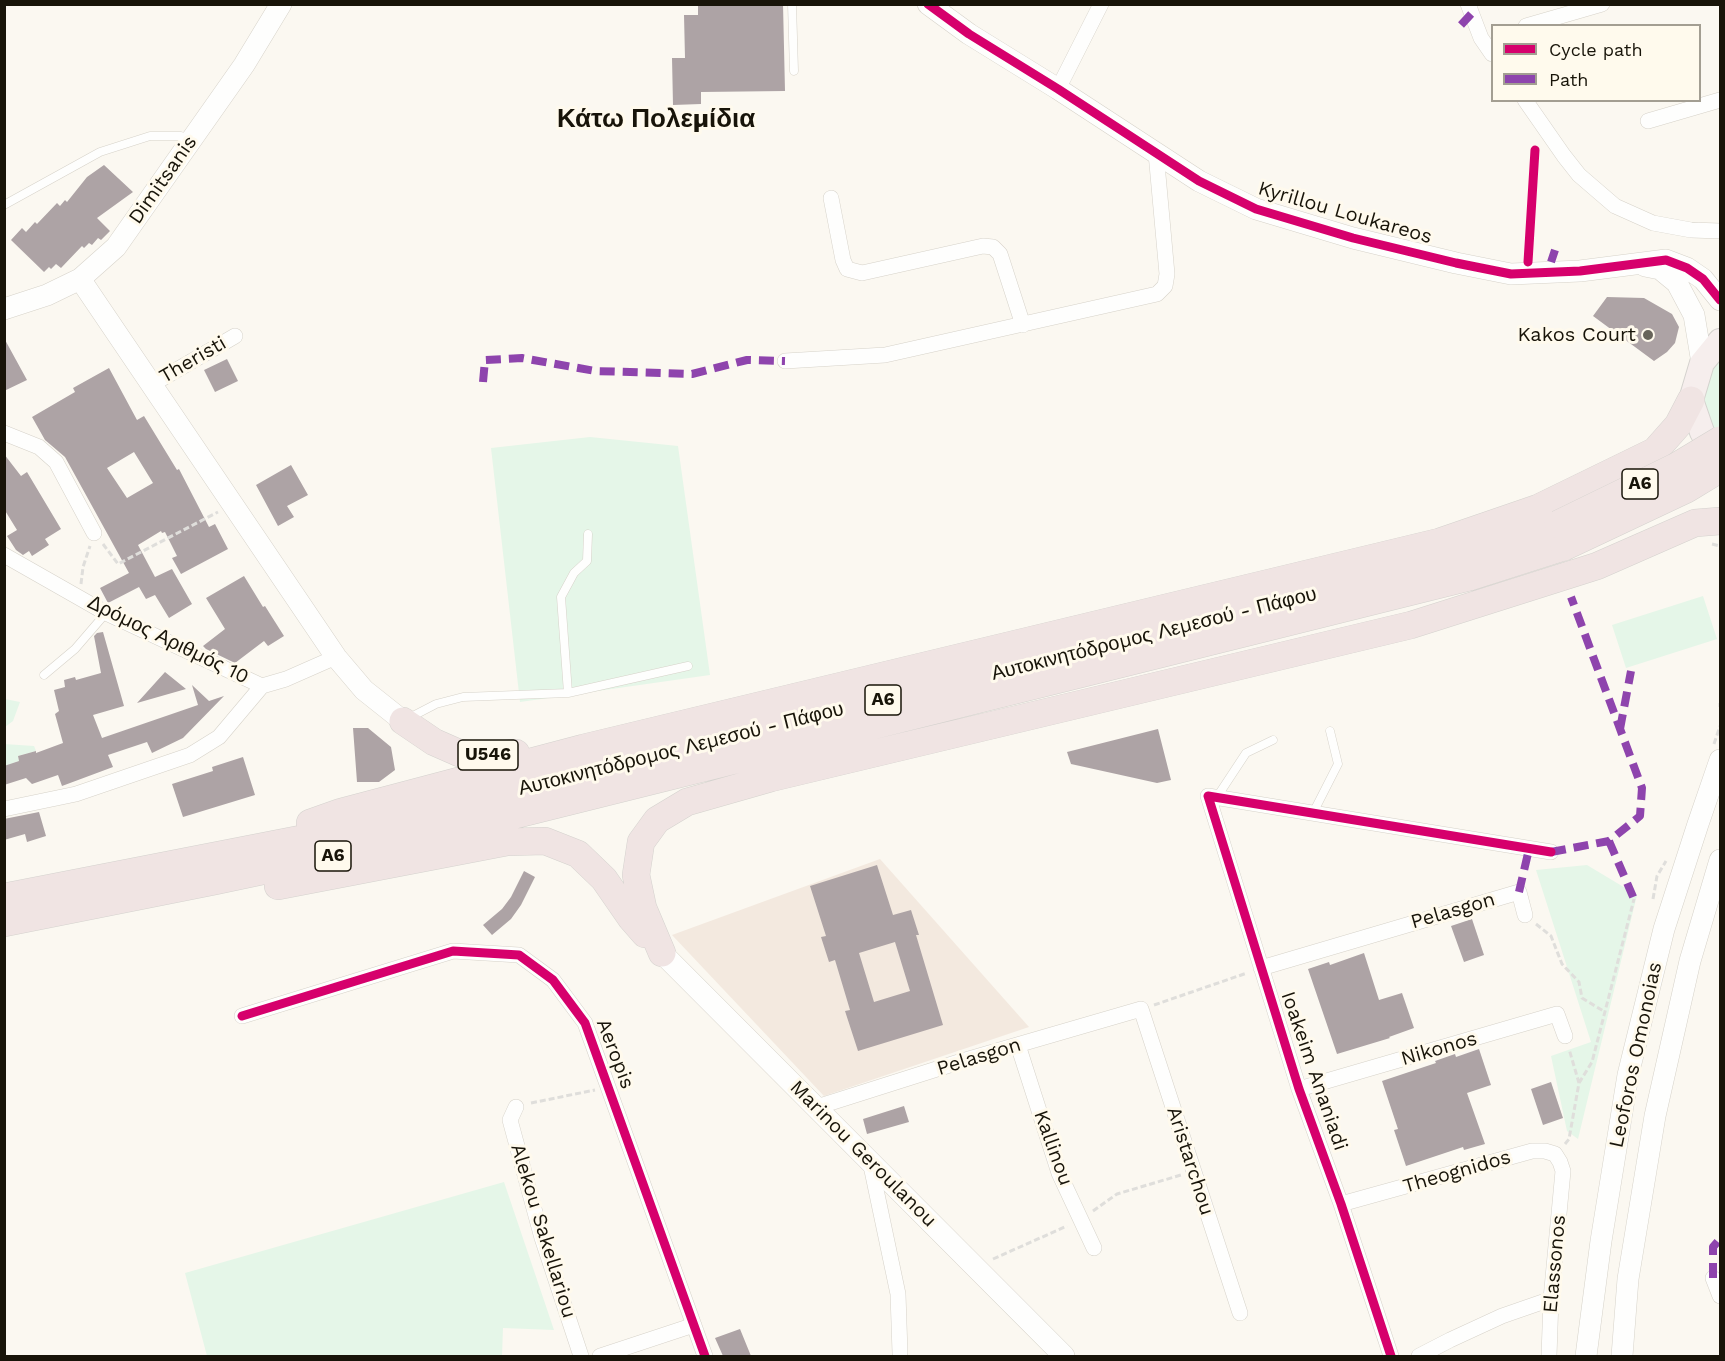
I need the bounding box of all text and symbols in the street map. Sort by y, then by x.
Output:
legend [1491,24,1701,102]
text: Cycle path [1549,39,1643,60]
text: Path [1549,69,1589,90]
district label: Κάτω Πολεμίδια [557,103,755,135]
street label: Dimitsanis [124,131,202,229]
street label: Kyrillou Loukareos [1255,177,1435,249]
place label: Kakos Court [1518,323,1636,347]
marker: Kakos Court [1641,328,1655,342]
street label: Theristi [155,331,231,389]
road number: A6 [1622,469,1658,499]
street label: Αυτοκινητόδρομος Λεμεσού - Πάφου [989,582,1319,686]
street label: Δρόμος Αριθμός 10 [83,591,253,689]
road number: A6 [865,685,901,715]
street label: Αυτοκινητόδρομος Λεμεσού - Πάφου [516,697,846,801]
road number: U546 [458,740,518,770]
road number: A6 [315,841,351,871]
street label: Pelasgon [1408,888,1498,934]
street label: Leoforos Omonoias [1605,960,1667,1150]
street label: Ioakeim Ananiadi [1276,988,1352,1154]
street label: Aeropis [591,1016,639,1092]
street label: Nikonos [1398,1027,1480,1071]
street label: Pelasgon [934,1033,1024,1081]
street label: Marinou Geroulanou [785,1076,941,1232]
street label: Aristarchou [1161,1104,1219,1218]
street label: Kallinou [1028,1107,1078,1189]
street label: Alekou Sakellariou [505,1141,581,1321]
street label: Theognidos [1400,1145,1514,1199]
street label: Elassonos [1539,1214,1571,1314]

